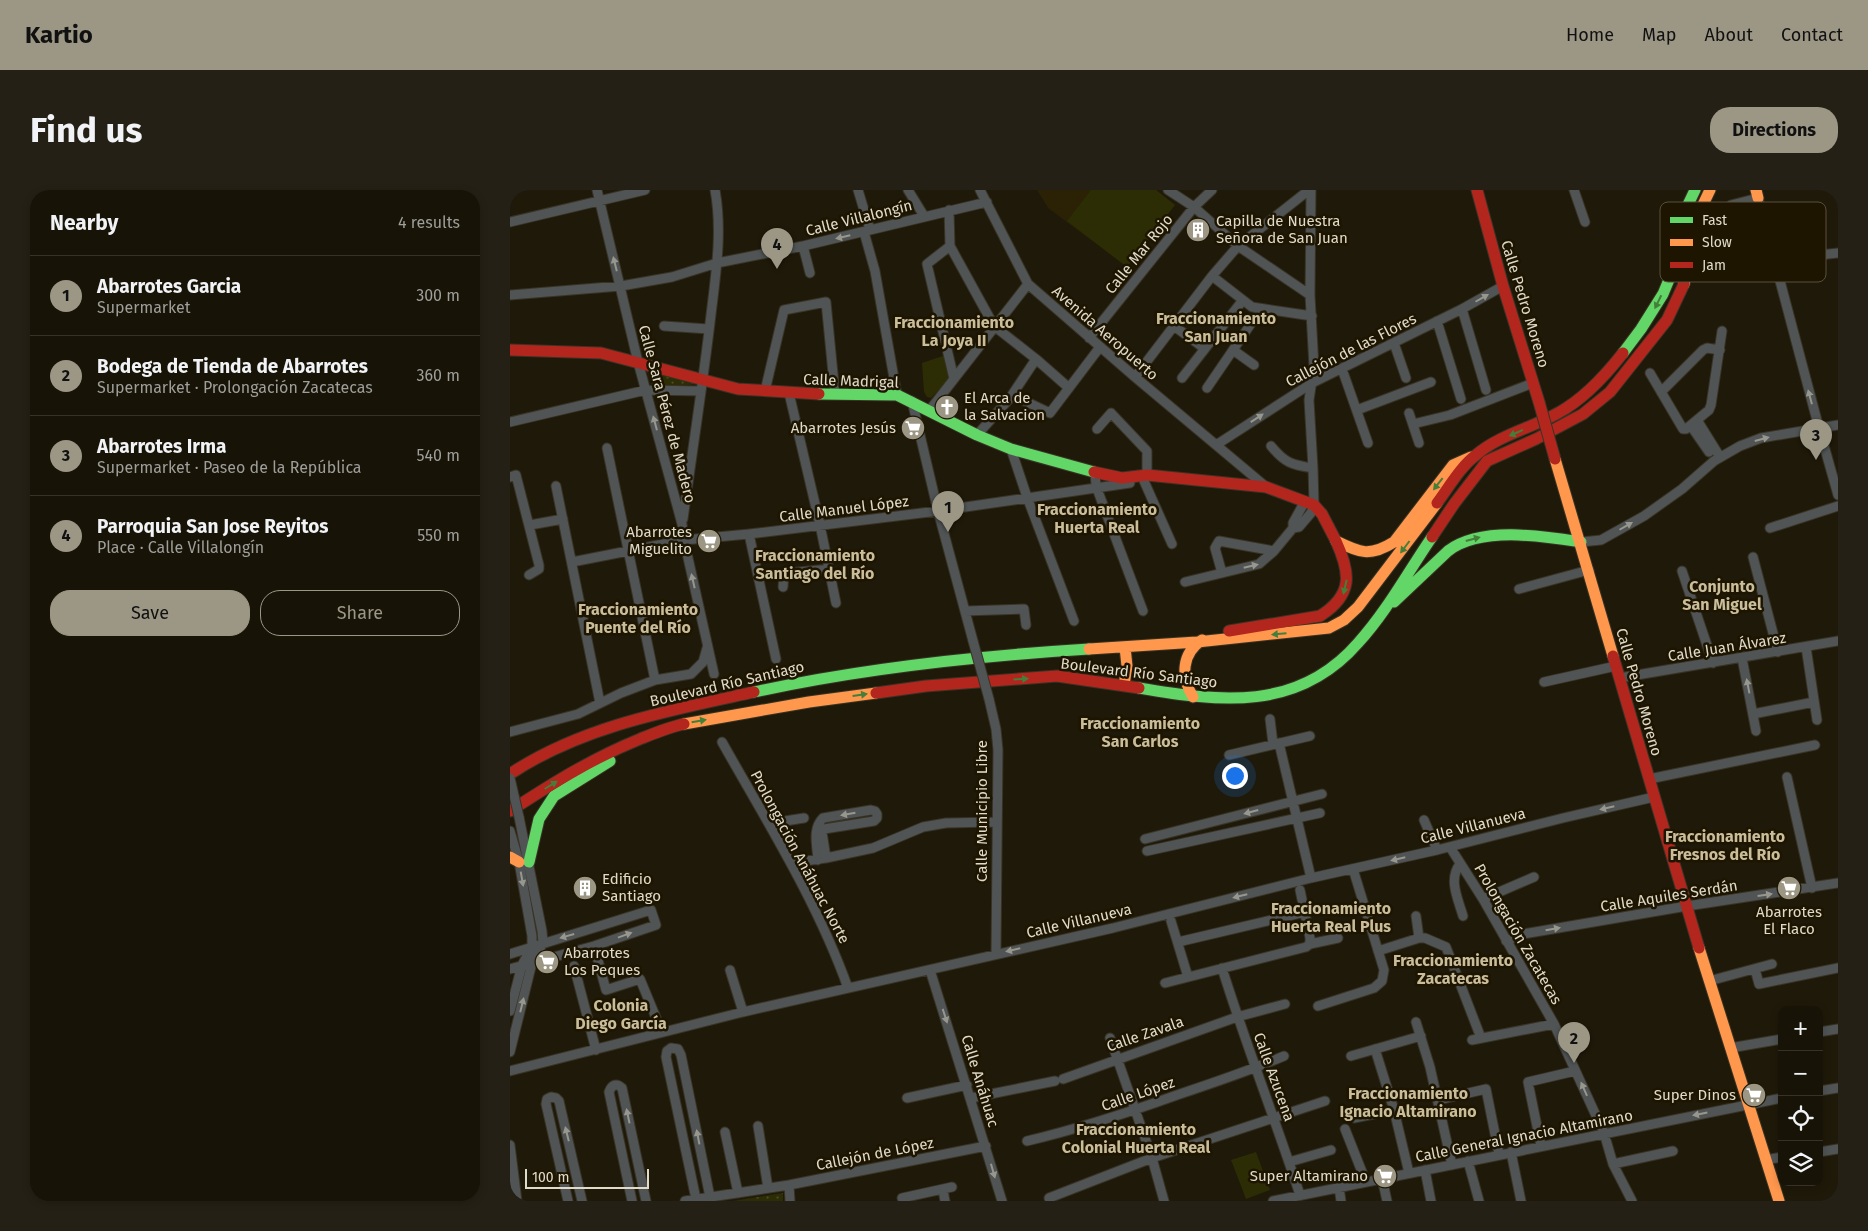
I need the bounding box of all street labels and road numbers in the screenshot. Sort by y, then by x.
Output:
street label: Calle Villalongín [804,196,914,240]
street label: Calle Mar Rojo [1101,211,1177,297]
street label: Calle Pedro Moreno [1497,238,1553,370]
street label: Avenida Aeropuerto [1048,282,1162,384]
street label: Callejón de las Flores [1283,309,1419,391]
street label: Calle Sara Pérez de Madero [635,323,699,505]
street label: Calle Madrigal [803,370,900,392]
street label: Calle Manuel López [778,492,910,526]
street label: Calle Pedro Moreno [1612,626,1666,758]
street label: Calle Juan Álvarez [1667,629,1788,665]
street label: Boulevard Río Santiago [1060,654,1218,692]
street label: Boulevard Río Santiago [648,657,806,711]
street label: Calle Municipio Libre [973,740,991,882]
street label: Prolongación Anáhuac Norte [747,767,853,947]
street label: Calle Villanueva [1419,804,1527,848]
street label: Prolongación Zacatecas [1470,861,1566,1007]
street label: Calle Aquiles Serdán [1599,876,1739,916]
street label: Calle Villanueva [1025,900,1133,942]
street label: Calle Zavala [1104,1012,1186,1056]
street label: Calle Azucena [1250,1030,1298,1124]
street label: Calle Anáhuac [957,1033,1003,1129]
street label: Calle López [1099,1073,1178,1115]
street label: Calle General Ignacio Altamirano [1414,1106,1634,1166]
street label: Callejón de López [815,1134,936,1174]

